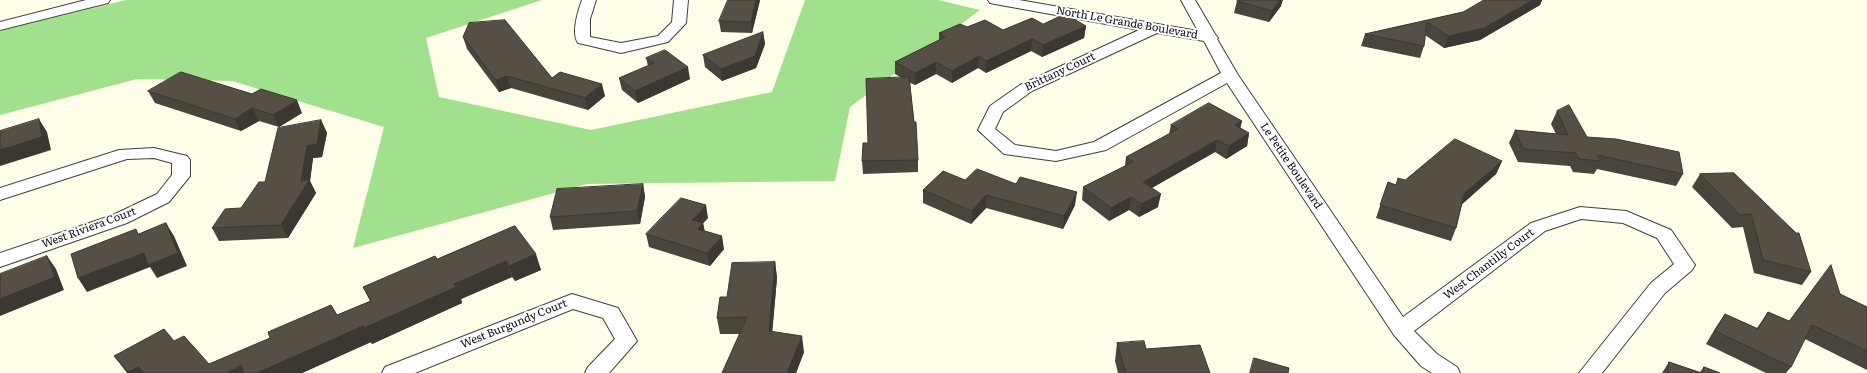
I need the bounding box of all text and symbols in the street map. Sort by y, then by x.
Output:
street label: North Le Grande Boulevard [1055,4,1199,42]
street label: Brittany Court [1023,50,1097,94]
street label: Le Petite Boulevard [1257,120,1325,212]
street label: West Riviera Court [40,205,138,251]
street label: West Chantilly Court [1441,226,1537,302]
street label: West Burgundy Court [459,297,569,351]

